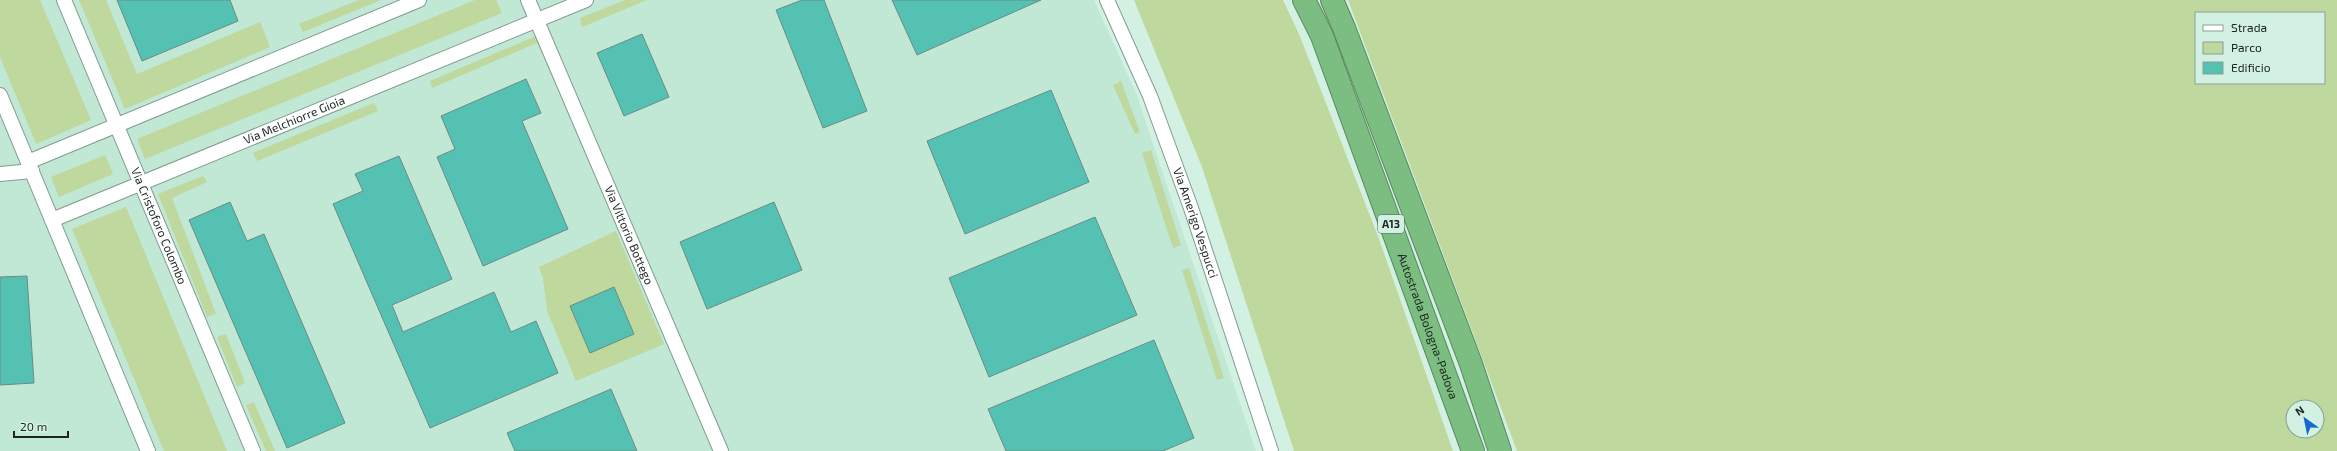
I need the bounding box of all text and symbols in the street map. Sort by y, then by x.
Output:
legend [2195,12,2325,84]
text: Strada [2231,20,2267,34]
text: Parco [2231,40,2262,54]
text: Edificio [2231,60,2271,74]
street label: Via Melchiorre Gioia [241,92,347,146]
street label: Via Cristoforo Colombo [129,165,190,286]
street label: Via Amerigo Vespucci [1171,166,1221,279]
street label: Via Vittorio Bottego [602,183,657,287]
road number: A13 [1378,215,1404,233]
street label: Autostrada Bologna-Padova [1396,251,1462,401]
north arrow [2285,399,2325,439]
text: N [2292,403,2306,418]
scale bar [14,413,68,439]
text: 20 m [20,419,47,433]

